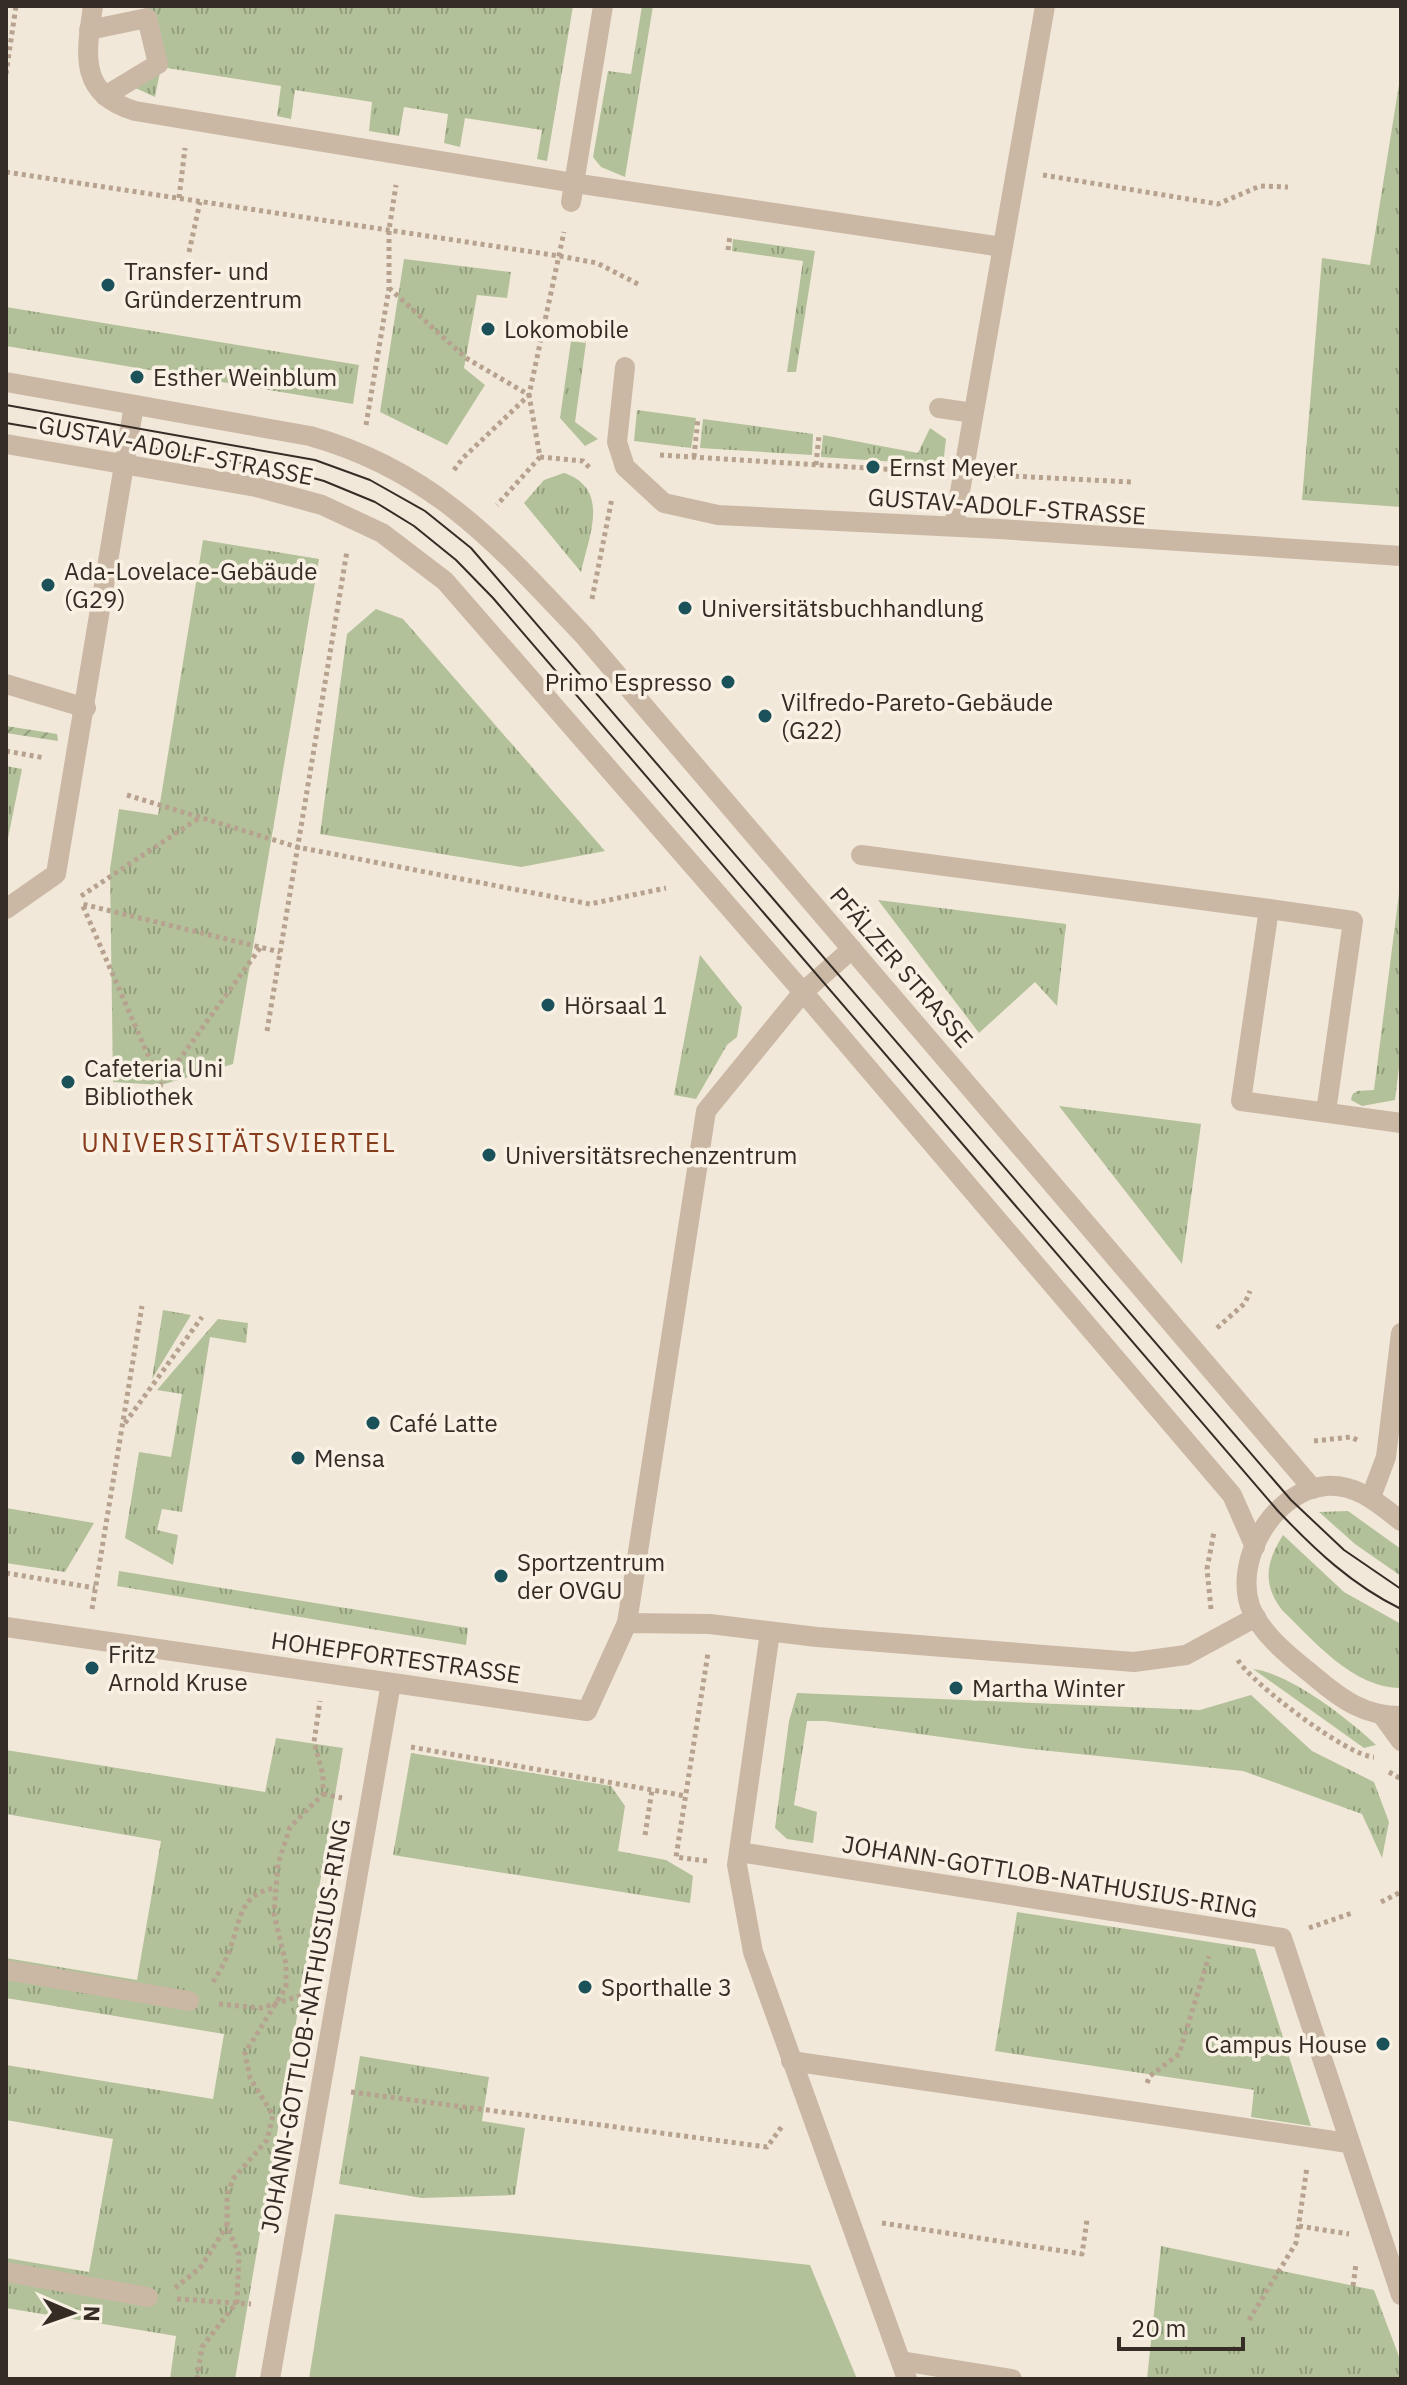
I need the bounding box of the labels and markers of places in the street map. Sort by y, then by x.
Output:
place label: Transfer- und Gründerzentrum [124,255,302,315]
marker: Transfer- und Gründerzentrum [99,276,117,294]
place label: Lokomobile [504,313,629,345]
marker: Lokomobile [479,320,497,338]
place label: Esther Weinblum [153,361,337,393]
marker: Esther Weinblum [128,368,146,386]
place label: Ernst Meyer [889,451,1018,483]
marker: Ernst Meyer [864,458,882,476]
place label: Ada-Lovelace-Gebäude (G29) [64,555,317,615]
marker: Ada-Lovelace-Gebäude (G29) [39,576,57,594]
place label: Universitätsbuchhandlung [701,592,984,624]
marker: Universitätsbuchhandlung [676,599,694,617]
place label: Primo Espresso [545,666,712,698]
marker: Primo Espresso [719,673,737,691]
place label: Vilfredo-Pareto-Gebäude (G22) [781,686,1053,746]
marker: Vilfredo-Pareto-Gebäude (G22) [756,707,774,725]
place label: Hörsaal 1 [564,989,667,1021]
marker: Hörsaal 1 [539,996,557,1014]
place label: Cafeteria Uni Bibliothek [84,1052,223,1112]
marker: Cafeteria Uni Bibliothek [59,1073,77,1091]
place label: Universitätsrechenzentrum [505,1139,797,1171]
marker: Universitätsrechenzentrum [480,1146,498,1164]
place label: Café Latte [389,1407,498,1439]
marker: Café Latte [364,1414,382,1432]
place label: Mensa [314,1442,385,1474]
marker: Mensa [289,1449,307,1467]
place label: Sportzentrum der OVGU [517,1546,665,1606]
marker: Sportzentrum der OVGU [492,1567,510,1585]
place label: Fritz Arnold Kruse [108,1638,248,1698]
marker: Fritz Arnold Kruse [83,1659,101,1677]
place label: Martha Winter [972,1672,1125,1704]
marker: Martha Winter [947,1679,965,1697]
place label: Sporthalle 3 [601,1971,732,2003]
marker: Sporthalle 3 [576,1978,594,1996]
place label: Campus House [1205,2028,1367,2060]
marker: Campus House [1374,2035,1392,2053]

